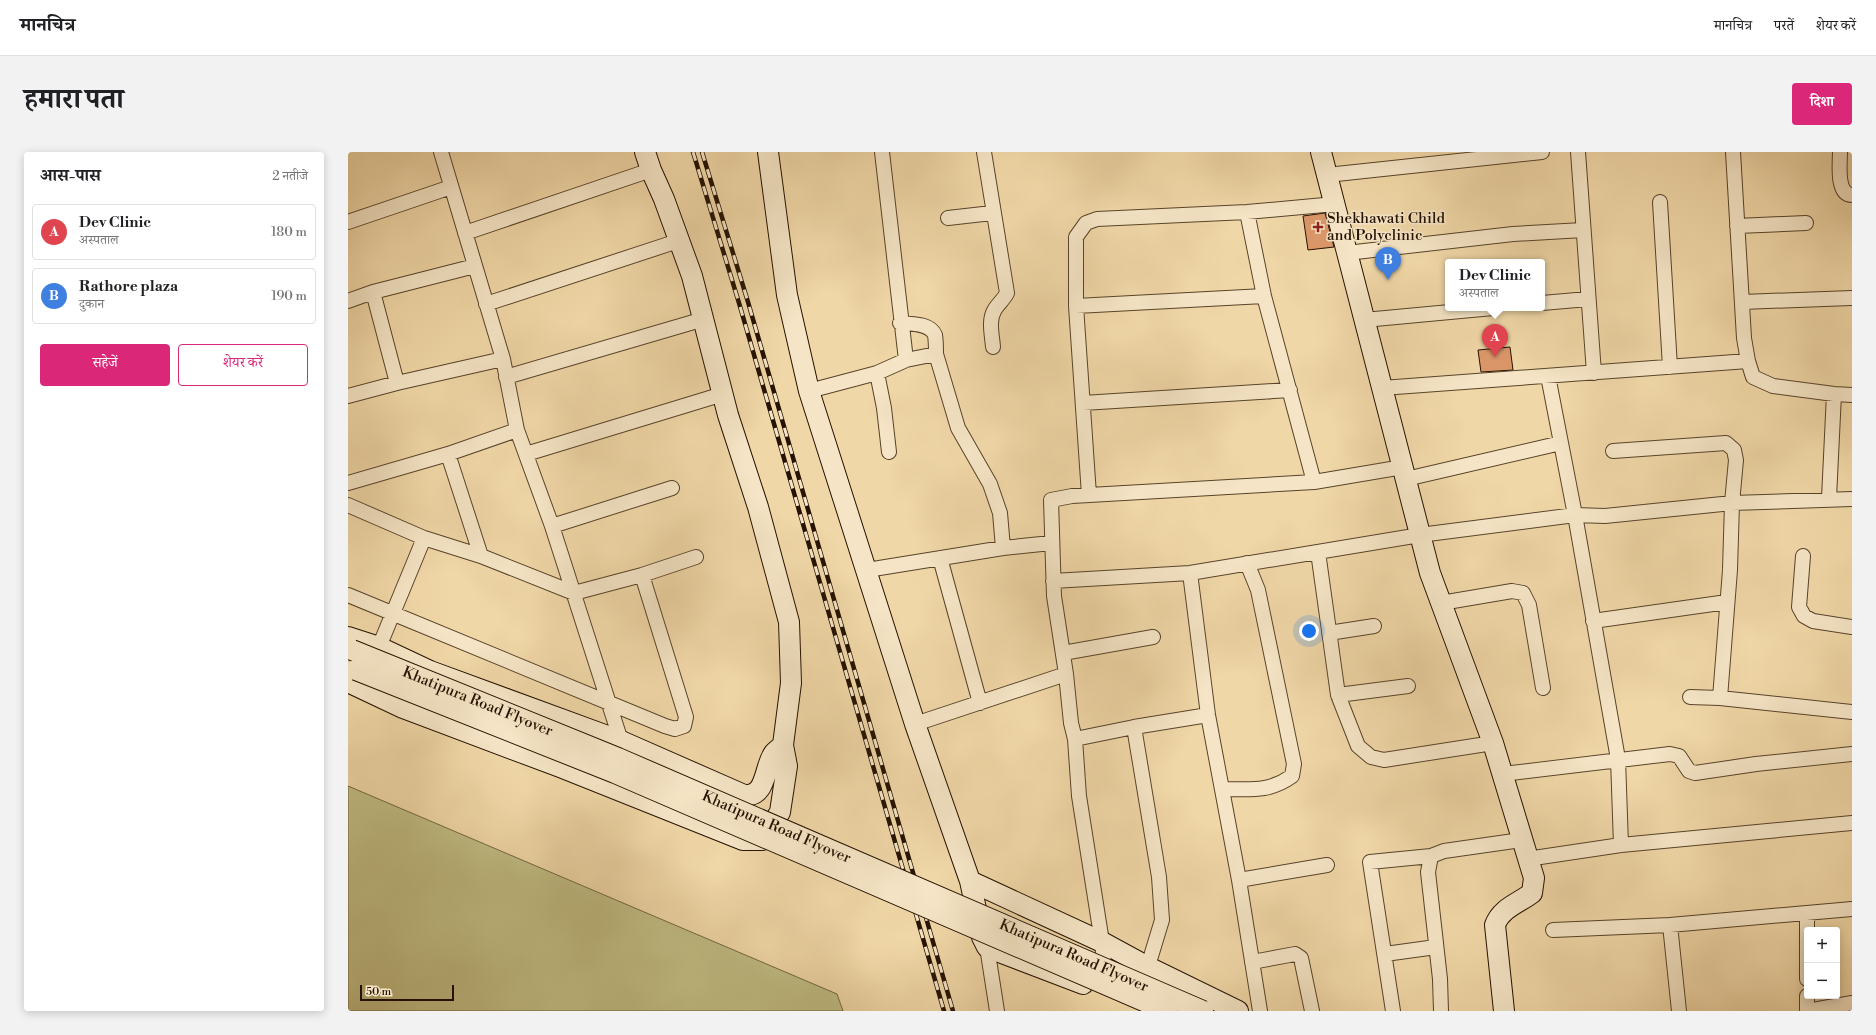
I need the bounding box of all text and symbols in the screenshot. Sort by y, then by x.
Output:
text: मानचित्र [20,13,75,37]
text: मानचित्र [1714,17,1752,35]
text: परतें [1774,17,1794,35]
text: शेयर करें [1816,17,1856,35]
text: हमारा पता [24,82,124,117]
button: दिशा [1792,83,1852,125]
text: आस-पास [40,165,101,187]
text: 2 नतीजे [272,168,308,184]
place label: Shekhawati Child and Polyclinic [1327,209,1445,245]
text: Dev Clinic [79,213,151,232]
marker: Shekhawati Child and Polyclinic [1312,221,1324,233]
text: A [49,224,59,240]
text: 180 m [271,224,307,240]
text: अस्पताल [79,232,119,248]
pin: B [1375,247,1401,280]
popup [1445,259,1545,311]
text: Dev Clinic [1459,266,1531,285]
text: Rathore plaza [79,277,178,296]
text: अस्पताल [1459,285,1499,301]
text: B [49,288,59,304]
text: 190 m [271,288,307,304]
text: दुकान [79,296,104,312]
pin: A [1482,324,1508,357]
button: सहेजें [40,344,170,386]
button: शेयर करें [178,344,308,386]
your location [1299,621,1319,641]
street label: Khatipura Road Flyover [400,663,556,741]
street label: Khatipura Road Flyover [699,786,855,868]
street label: Khatipura Road Flyover [996,915,1152,997]
map controls [1804,927,1840,999]
button: + [1804,927,1840,963]
button: − [1804,963,1840,999]
scale bar [360,983,454,1002]
text: 50 m [366,985,391,999]

